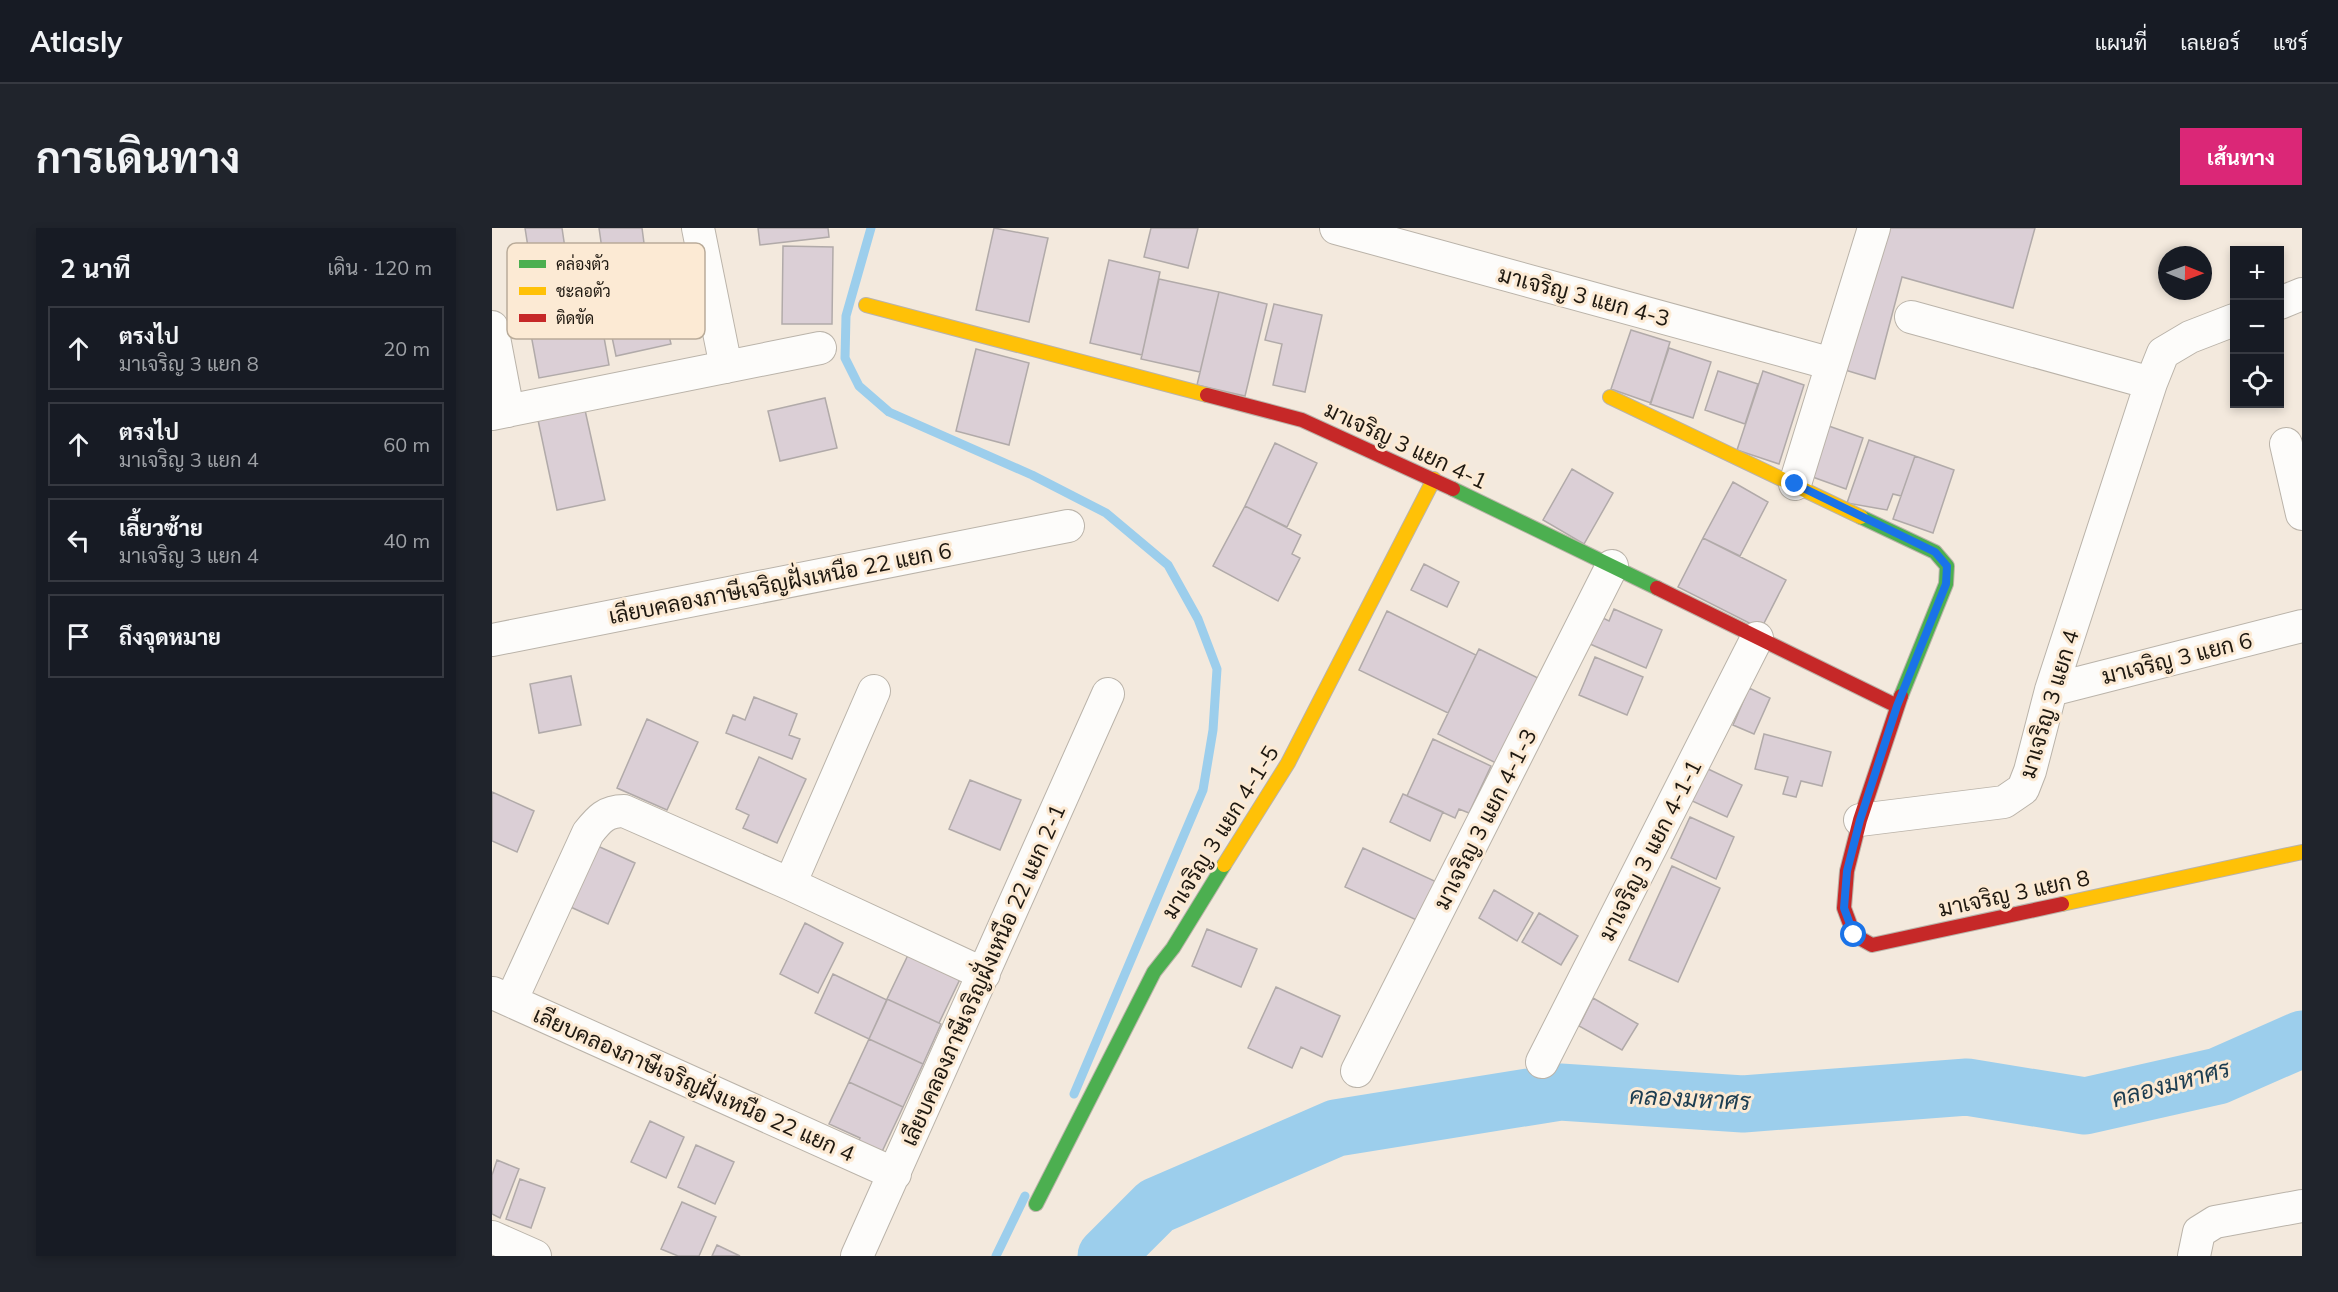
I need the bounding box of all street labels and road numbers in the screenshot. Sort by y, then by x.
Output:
street label: มาเจริญ 3 แยก 4-3 [1495,260,1673,332]
street label: มาเจริญ 3 แยก 4-1 [1320,395,1492,495]
street label: เลียบคลองภาษีเจริญฝั่งเหนือ 22 แยก 6 [605,532,954,630]
street label: มาเจริญ 3 แยก 4 [2013,626,2085,782]
street label: มาเจริญ 3 แยก 6 [2099,626,2255,690]
street label: มาเจริญ 3 แยก 4-1-3 [1427,724,1543,914]
street label: มาเจริญ 3 แยก 4-1-5 [1155,740,1285,924]
street label: มาเจริญ 3 แยก 4-1-1 [1592,755,1708,945]
street label: เลียบคลองภาษีเจริญฝั่งเหนือ 22 แยก 2-1 [891,798,1071,1150]
street label: มาเจริญ 3 แยก 8 [1936,863,2092,923]
street label: เลียบคลองภาษีเจริญฝั่งเหนือ 22 แยก 4 [529,996,861,1168]

